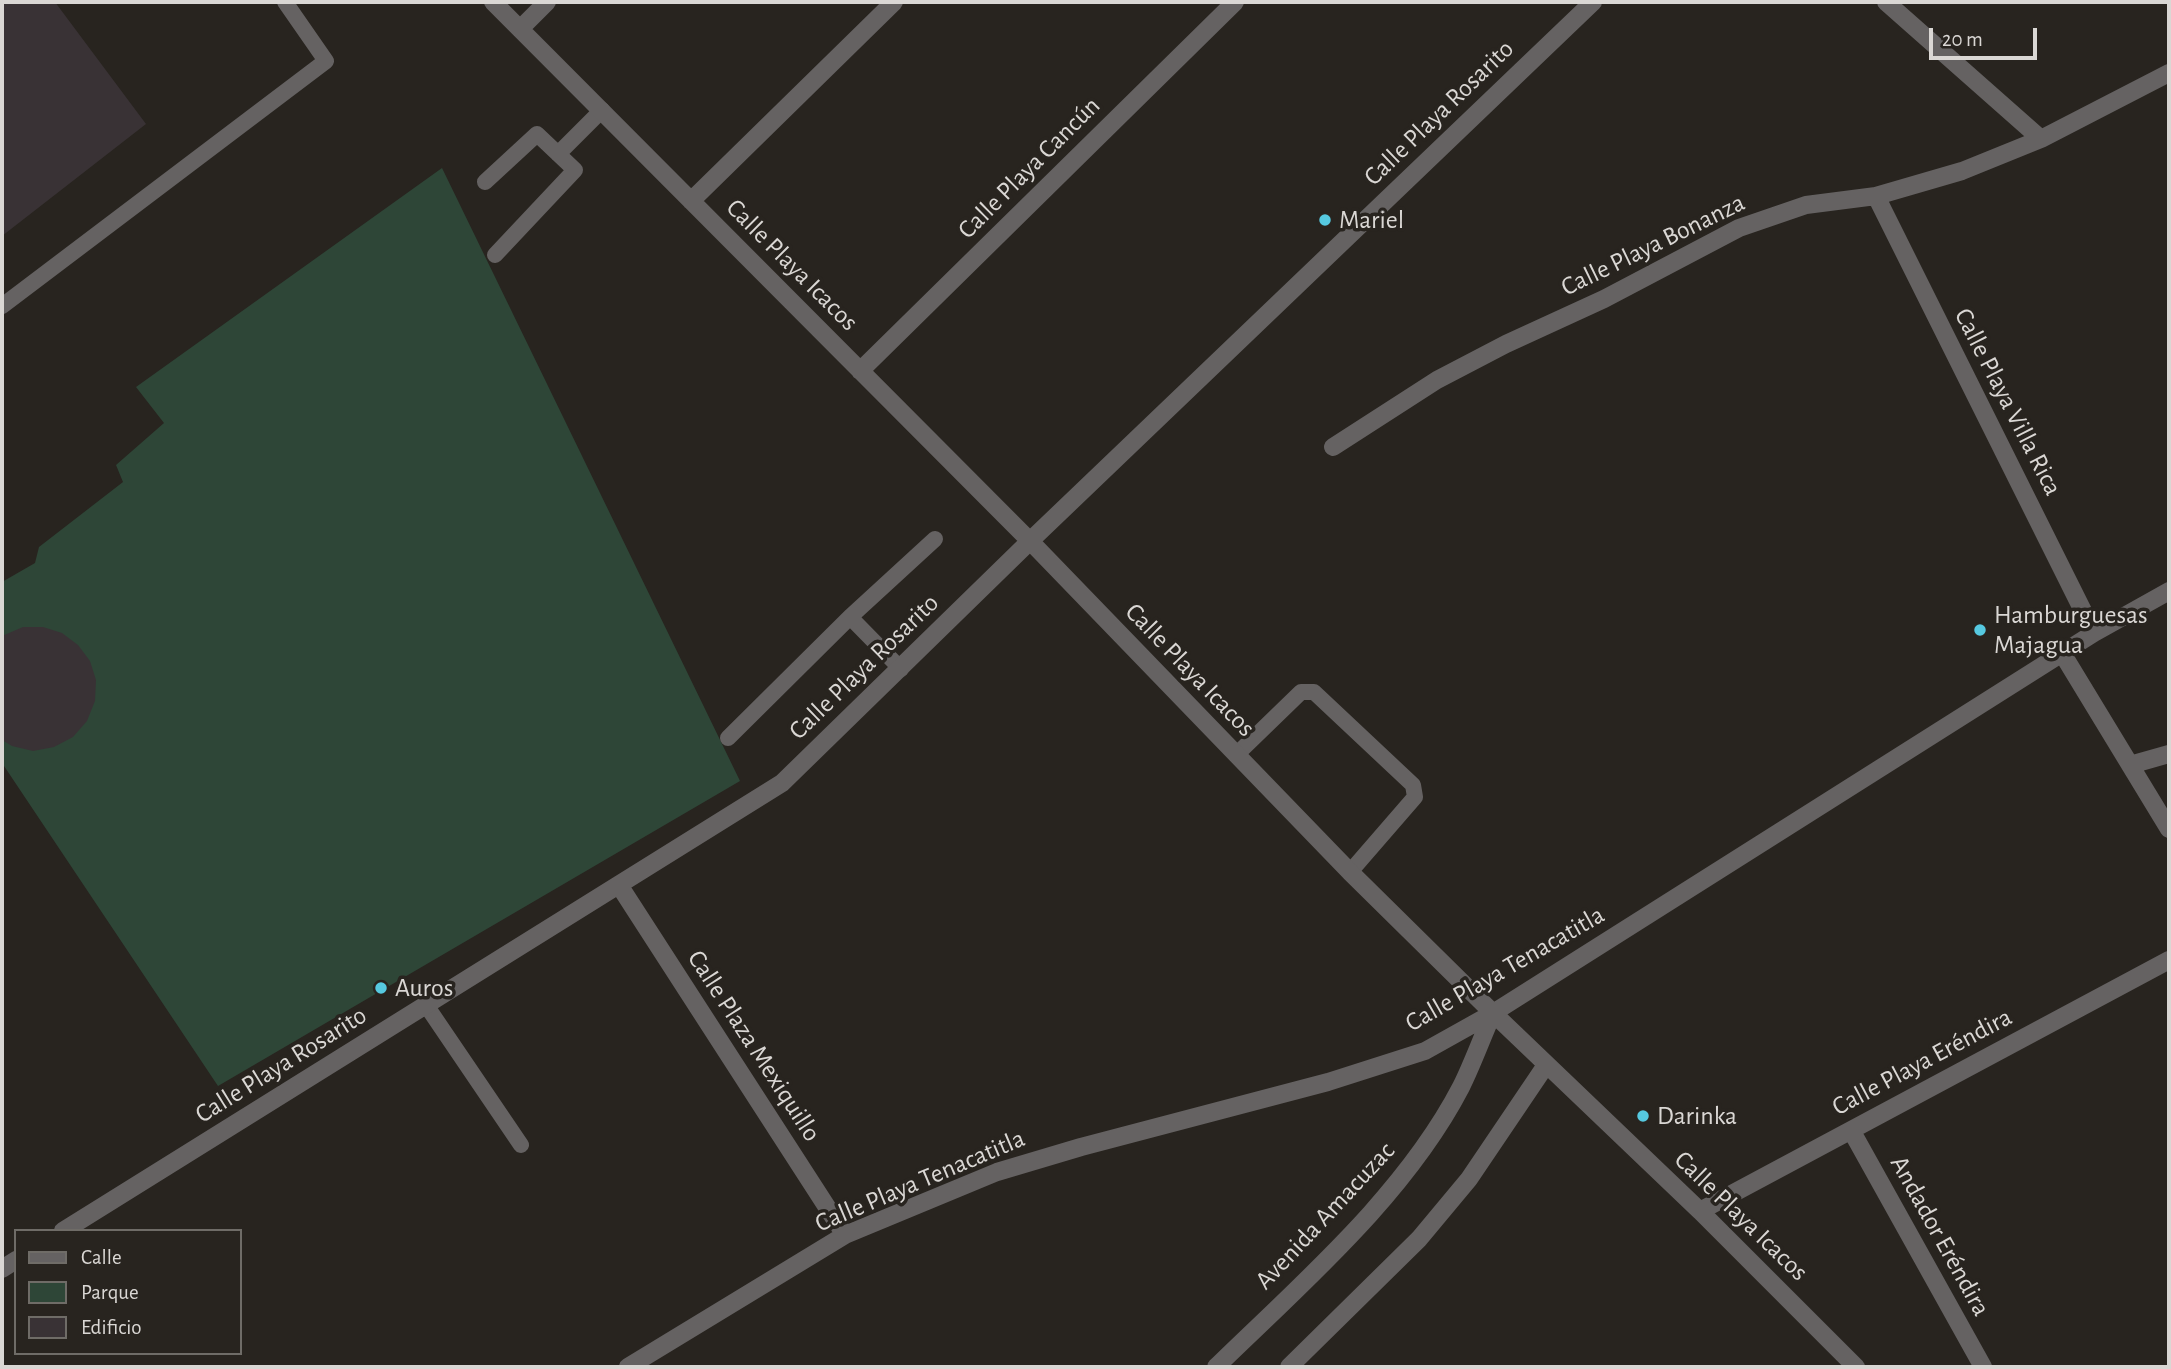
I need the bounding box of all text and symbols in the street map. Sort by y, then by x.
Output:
scale bar [1933,14,2042,58]
text: 20 m [1942,29,1983,50]
street label: Calle Playa Rosarito [1358,34,1520,192]
street label: Calle Playa Cancún [951,90,1107,246]
street label: Calle Playa Bonanza [1556,187,1750,303]
street label: Calle Playa Icacos [720,193,864,337]
place label: Mariel [1339,204,1404,236]
marker: Mariel [1317,212,1333,228]
street label: Calle Playa Villa Rica [1947,303,2069,501]
street label: Calle Playa Rosarito [783,588,945,746]
street label: Calle Playa Icacos [1118,597,1262,743]
place label: Hamburguesas Majagua [1994,599,2148,660]
marker: Hamburguesas Majagua [1972,622,1988,638]
street label: Calle Playa Tenacatitla [1400,899,1610,1039]
street label: Calle Plaza Mexiquillo [681,945,827,1147]
place label: Auros [395,972,453,1004]
marker: Auros [373,980,389,996]
street label: Calle Playa Rosarito [190,1000,372,1130]
street label: Calle Playa Eréndira [1827,1001,2017,1123]
place label: Darinka [1657,1100,1737,1132]
marker: Darinka [1635,1108,1651,1124]
street label: Calle Playa Tenacatitla [810,1123,1030,1239]
street label: Avenida Amacuzac [1249,1136,1401,1296]
street label: Calle Playa Icacos [1668,1144,1814,1288]
street label: Andador Eréndira [1883,1150,1997,1322]
legend [14,1229,242,1355]
text: Calle [81,1247,122,1268]
text: Parque [81,1282,139,1303]
text: Edificio [81,1317,142,1338]

